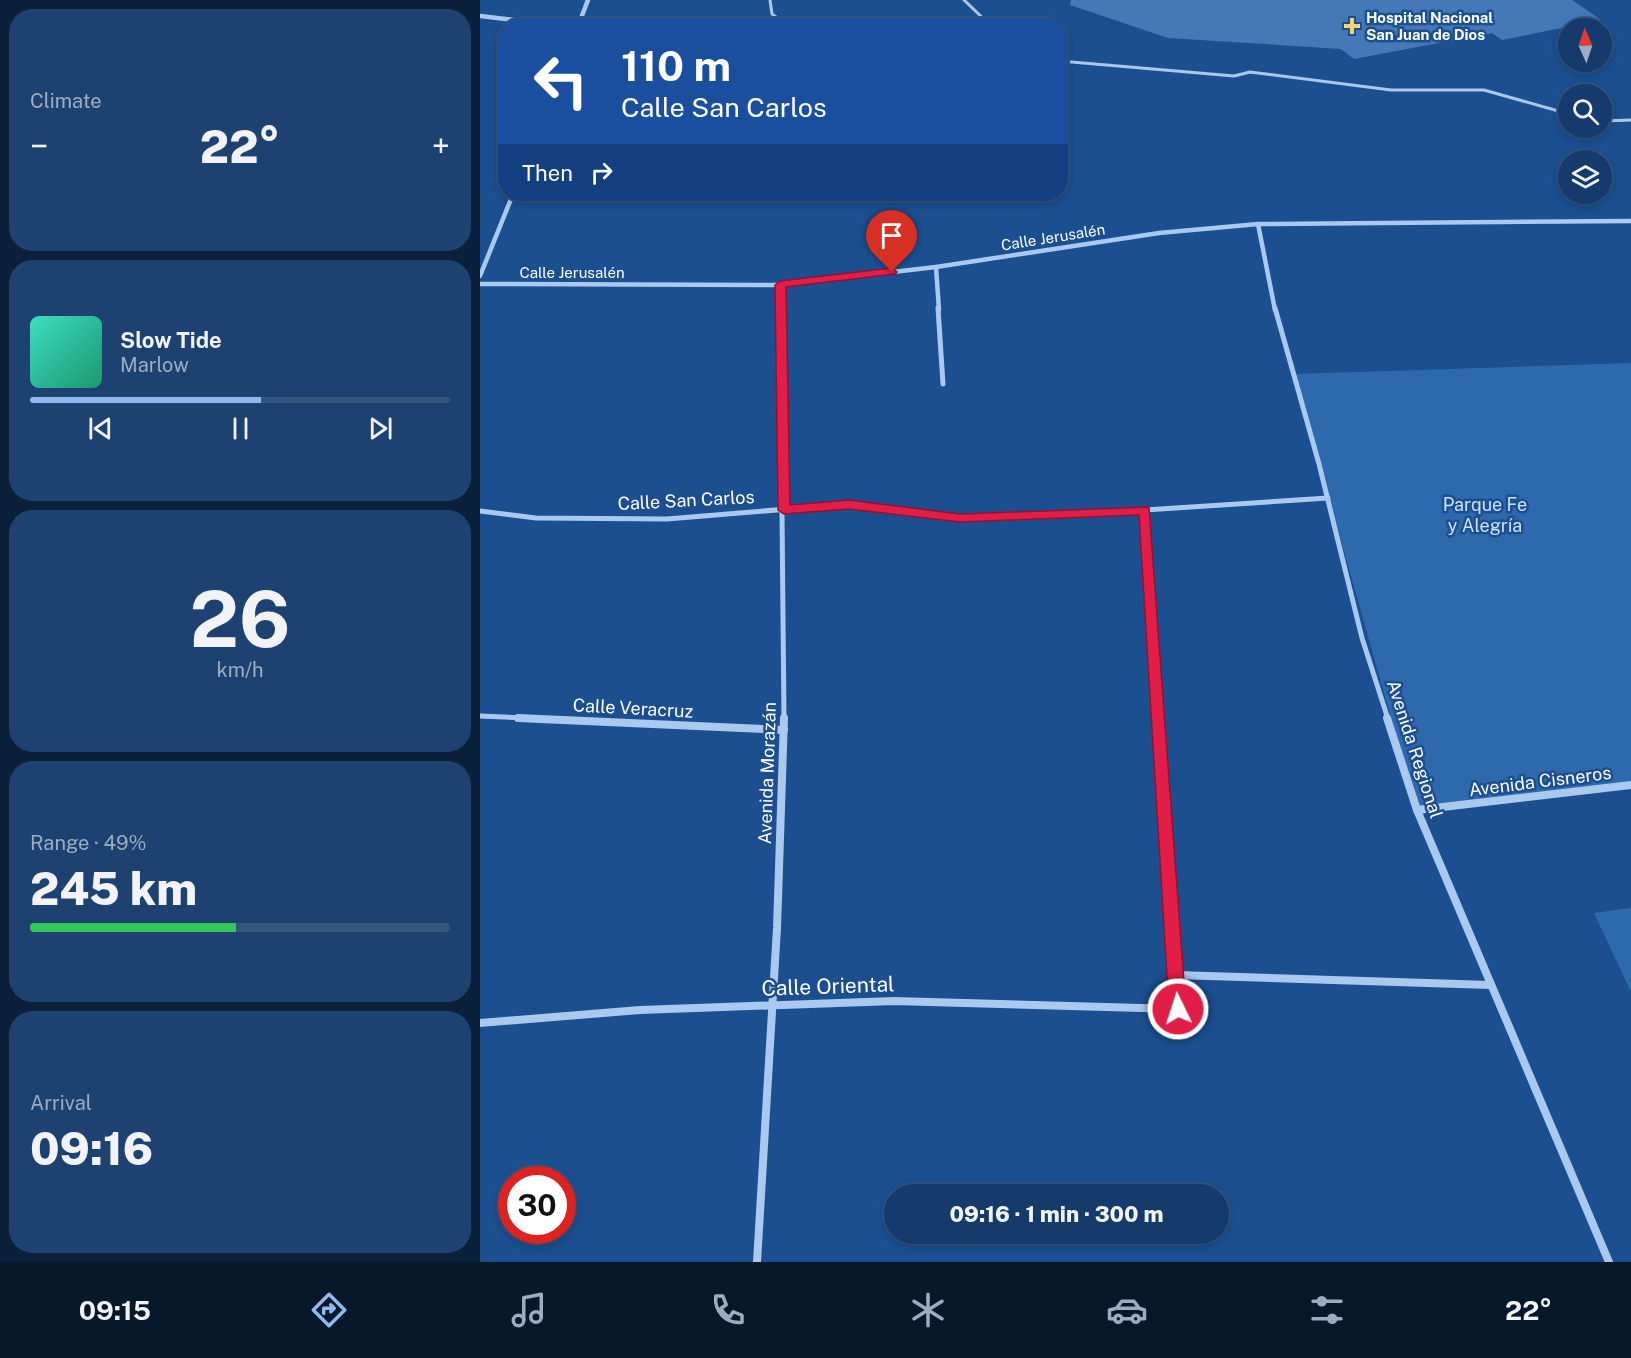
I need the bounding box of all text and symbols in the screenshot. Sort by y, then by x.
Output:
place label: Hospital Nacional San Juan de Dios [1366,9,1493,43]
marker: Hospital Nacional San Juan de Dios [1343,17,1361,35]
north arrow [1558,18,1612,72]
map controls [1558,18,1612,204]
text: 110 m [621,41,731,90]
icon: left [522,42,600,120]
button: search [1558,84,1612,138]
text: Climate [30,89,102,113]
text: Calle San Carlos [621,91,827,123]
text: 22° [200,120,280,173]
text: − [30,127,48,165]
text: + [432,127,450,165]
button: layers [1558,150,1612,204]
icon: right [585,156,618,189]
text: Then [522,160,573,186]
pin [866,210,917,272]
icon: arrive [875,219,908,252]
street label: Calle Jerusalén [1000,220,1106,254]
street label: Calle Jerusalén [519,264,625,281]
text: Slow Tide [120,327,222,353]
text: Marlow [120,353,189,377]
icon: previous [84,412,117,445]
icon: pause [224,412,257,445]
icon: next [364,412,397,445]
street label: Calle San Carlos [617,486,755,514]
park label: Parque Fe y Alegría [1443,494,1527,536]
text: 26 [189,573,291,665]
text: km/h [216,658,264,682]
street label: Avenida Regional [1383,677,1447,821]
street label: Calle Veracruz [572,694,694,722]
street label: Avenida Morazán [754,701,780,845]
street label: Avenida Cisneros [1468,762,1612,800]
text: Range · 49% [30,831,147,855]
text: 245 km [30,862,197,915]
street label: Calle Oriental [761,971,895,1001]
position arrow [1146,977,1210,1041]
text: Arrival [30,1091,92,1115]
text: 09:16 [30,1122,153,1175]
speed limit sign: 30 [498,1166,576,1244]
text: 09:16 · 1 min · 300 m [950,1201,1163,1227]
icon: directions [308,1289,350,1331]
icon: music [508,1289,550,1331]
icon: phone [707,1289,749,1331]
icon: climate [907,1289,949,1331]
icon: car [1106,1289,1148,1331]
icon: filters [1306,1289,1348,1331]
text: 09:15 [79,1294,151,1326]
text: 22° [1505,1294,1552,1326]

